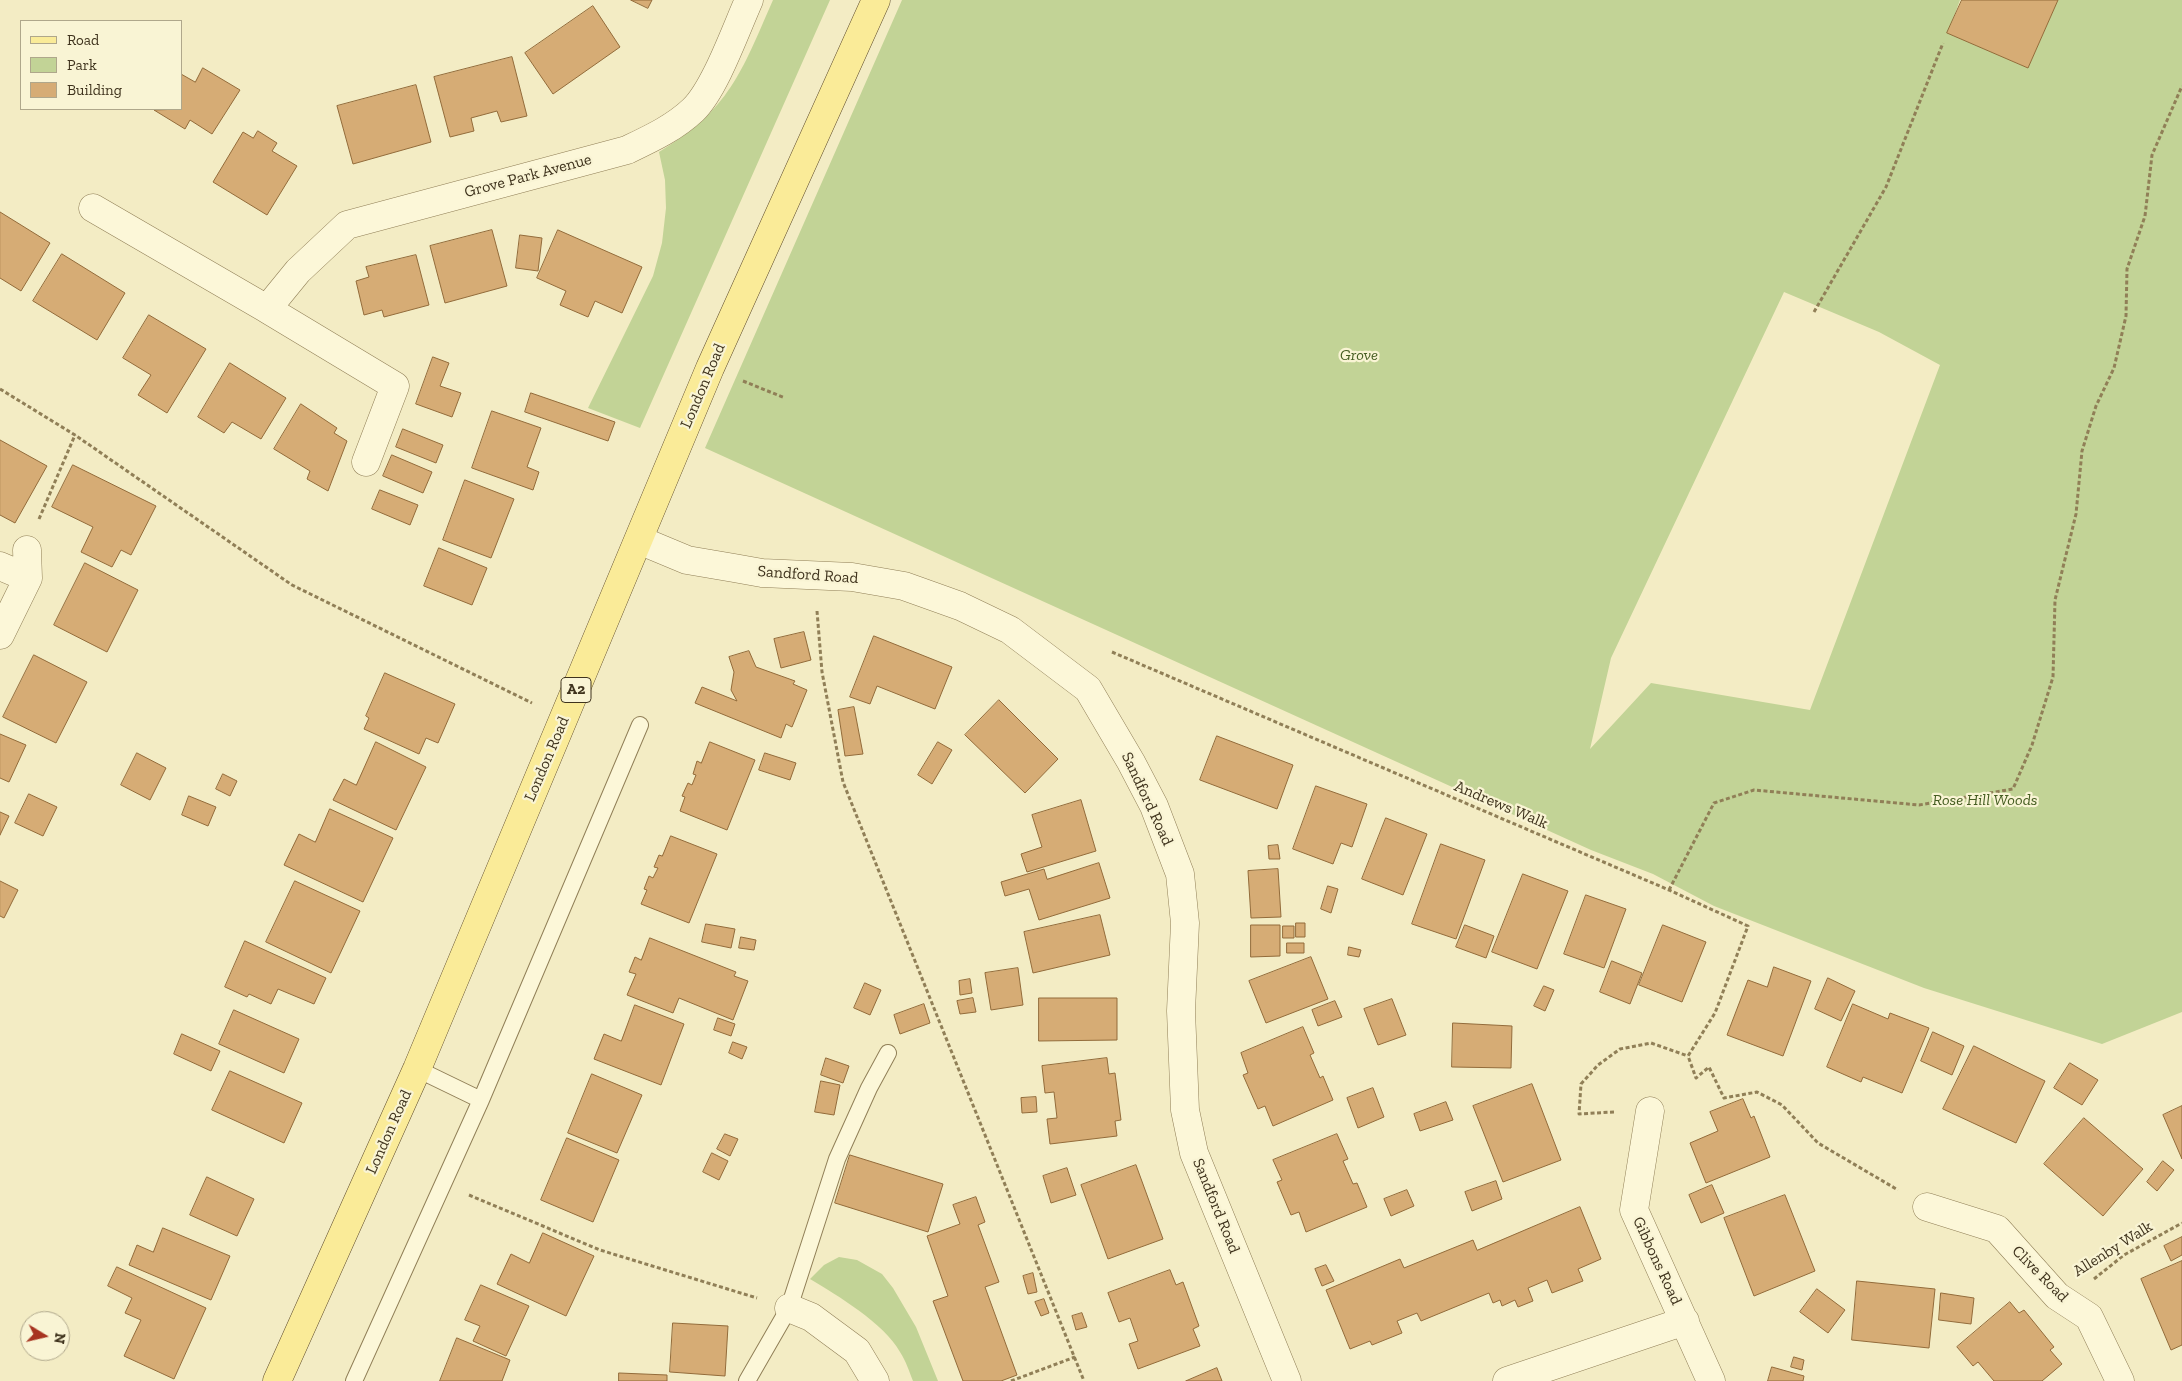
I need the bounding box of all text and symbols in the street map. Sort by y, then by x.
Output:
legend [20,20,182,110]
text: Road [67,31,99,49]
text: Park [67,56,97,74]
text: Building [67,81,122,99]
street label: Grove Park Avenue [462,150,594,202]
street label: London Road [677,341,729,431]
park label: Grove [1340,345,1378,365]
street label: Sandford Road [757,562,859,588]
road number: A2 [561,678,591,702]
street label: London Road [521,714,573,804]
street label: Sandford Road [1117,749,1177,849]
street label: Andrews Walk [1451,777,1551,833]
park label: Rose Hill Woods [1932,790,2038,810]
street label: London Road [362,1087,416,1177]
street label: Sandford Road [1188,1156,1244,1256]
street label: Gibbons Road [1628,1214,1686,1308]
street label: Allenby Walk [2070,1217,2156,1281]
street label: Clive Road [2008,1242,2072,1306]
north arrow [20,1311,70,1361]
text: N [50,1332,69,1345]

